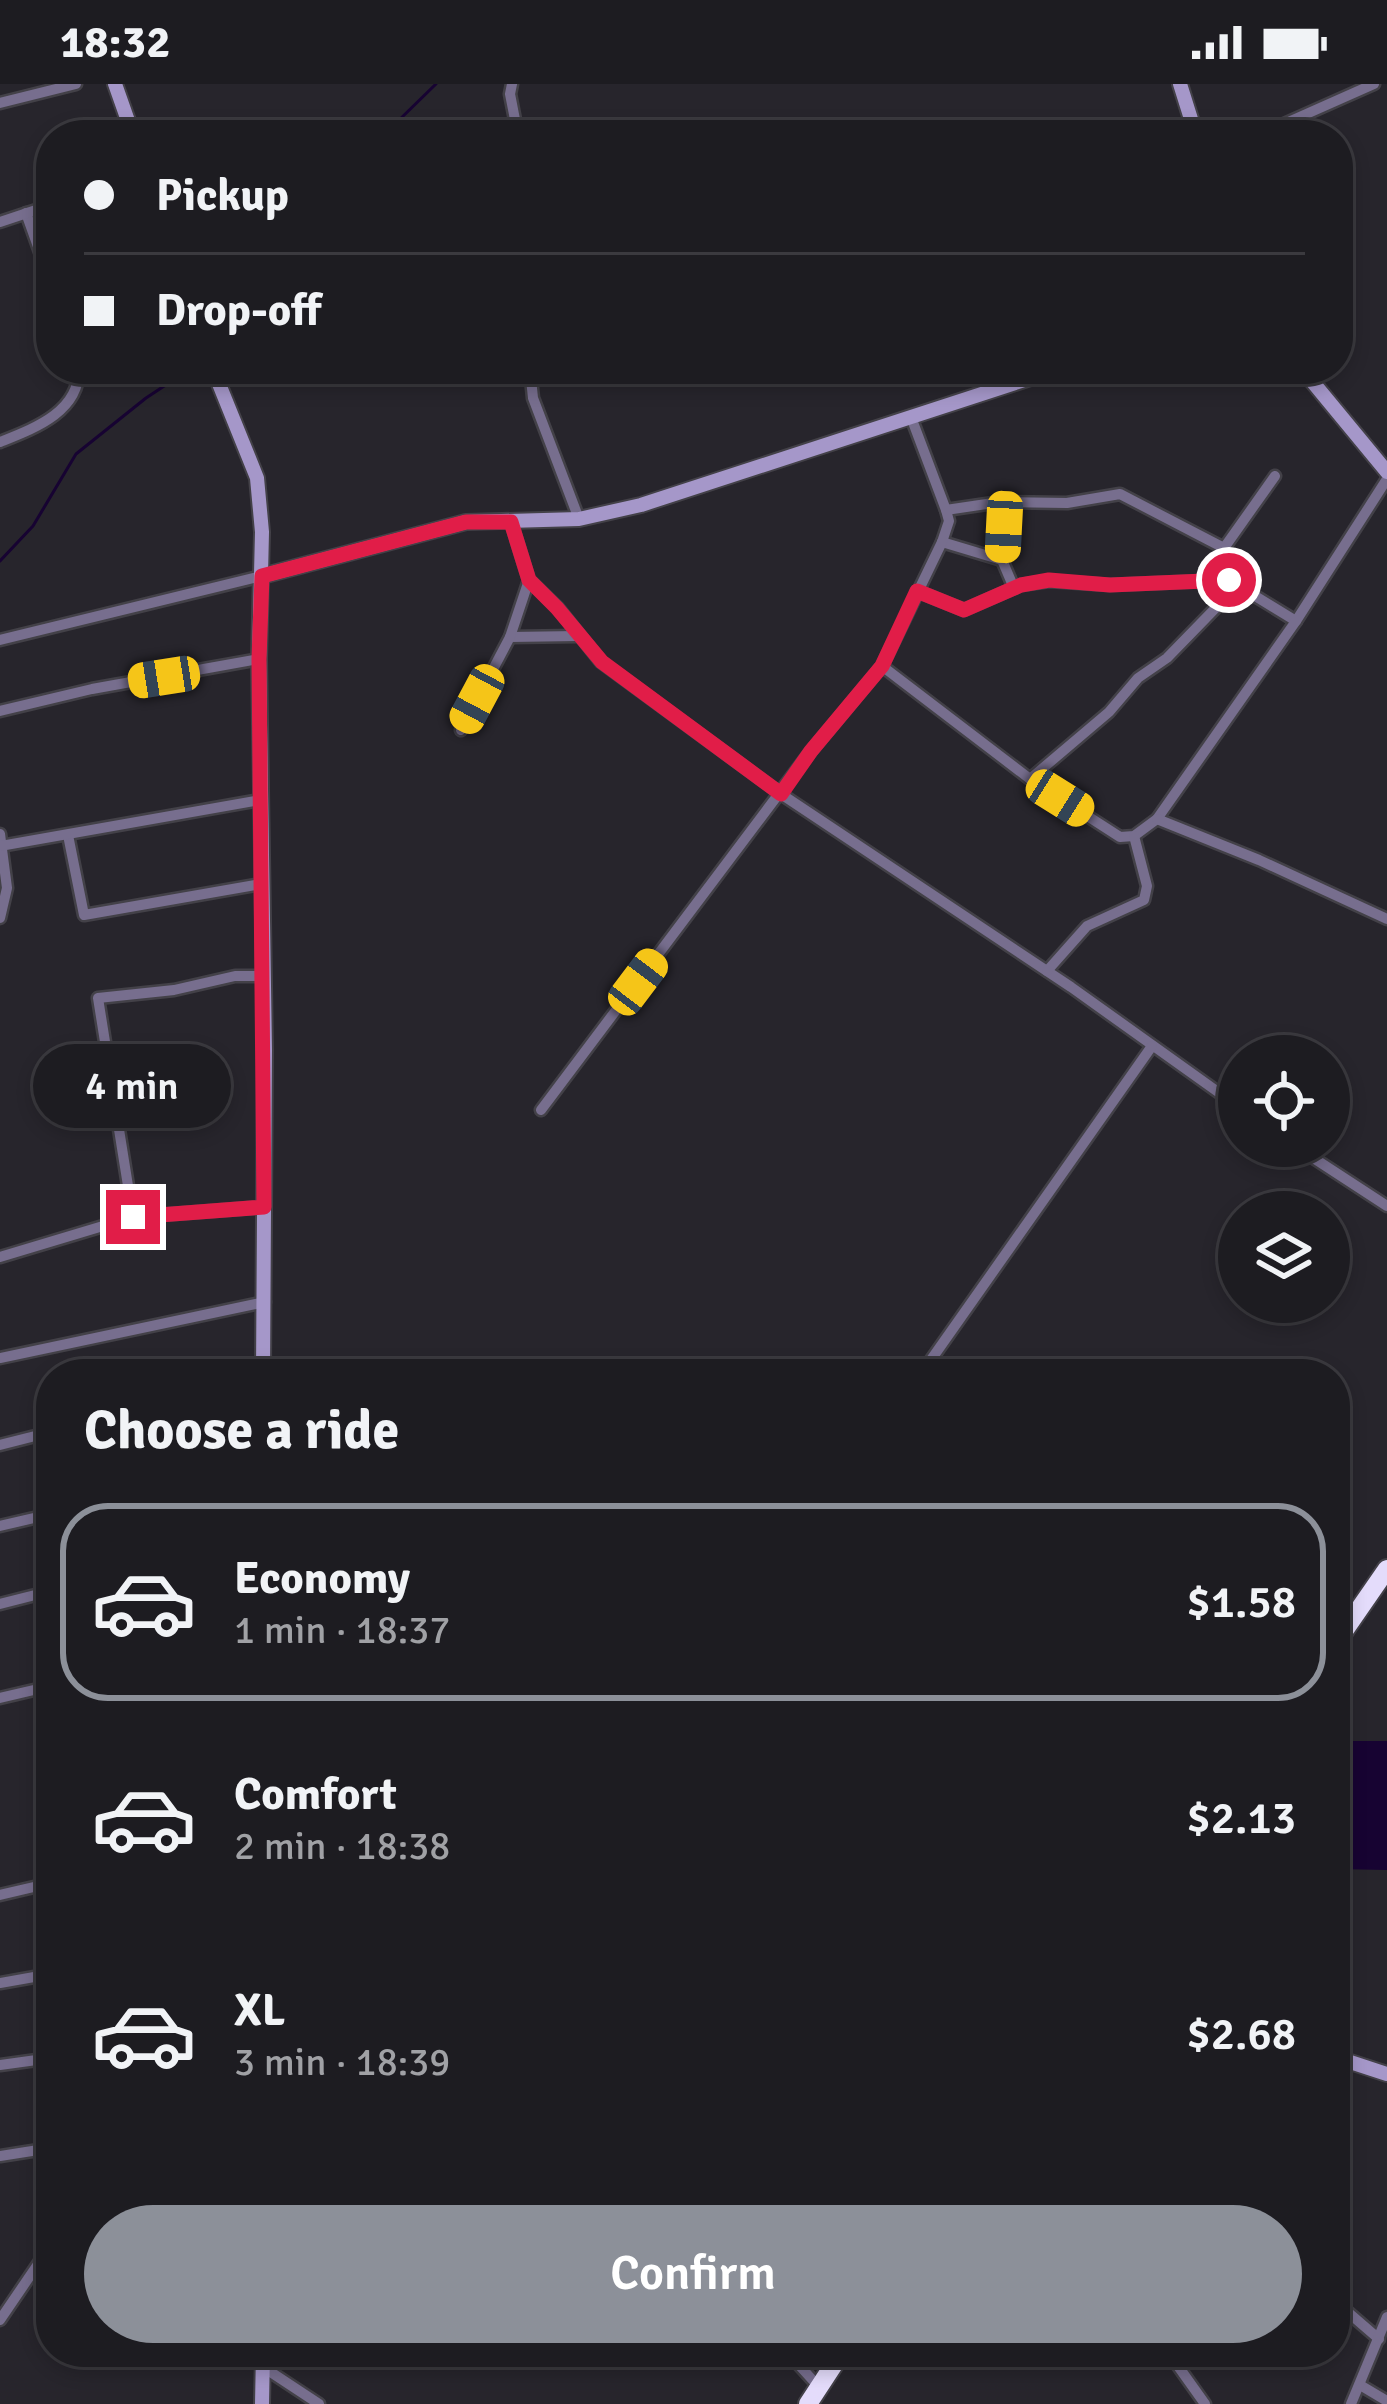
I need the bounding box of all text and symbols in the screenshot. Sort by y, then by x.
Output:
text: 18:32 [60,15,170,70]
text: Pickup [156,168,289,223]
text: Drop-off [156,283,321,338]
car [984,490,1024,564]
route start [1202,553,1256,607]
car [126,654,202,700]
car [444,659,510,739]
car [1020,764,1100,832]
car [602,942,674,1022]
map controls [1218,1035,1350,1323]
button: locate [1218,1035,1350,1167]
callout: 4 min [34,1043,232,1127]
text: 4 min [85,1062,179,1110]
route end [106,1190,160,1244]
button: layers [1218,1191,1350,1323]
text: Choose a ride [84,1397,399,1464]
icon: car [90,1548,198,1656]
text: Economy [234,1551,410,1606]
text: $1.58 [1186,1575,1296,1630]
text: 1 min · 18:37 [234,1606,450,1654]
icon: car [90,1764,198,1872]
text: Comfort [234,1767,397,1822]
text: $2.13 [1186,1791,1296,1846]
text: 2 min · 18:38 [234,1822,450,1870]
icon: car [90,1980,198,2088]
text: XL [234,1983,285,2038]
text: $2.68 [1186,2007,1296,2062]
text: 3 min · 18:39 [234,2038,450,2086]
button: Confirm [84,2205,1302,2343]

